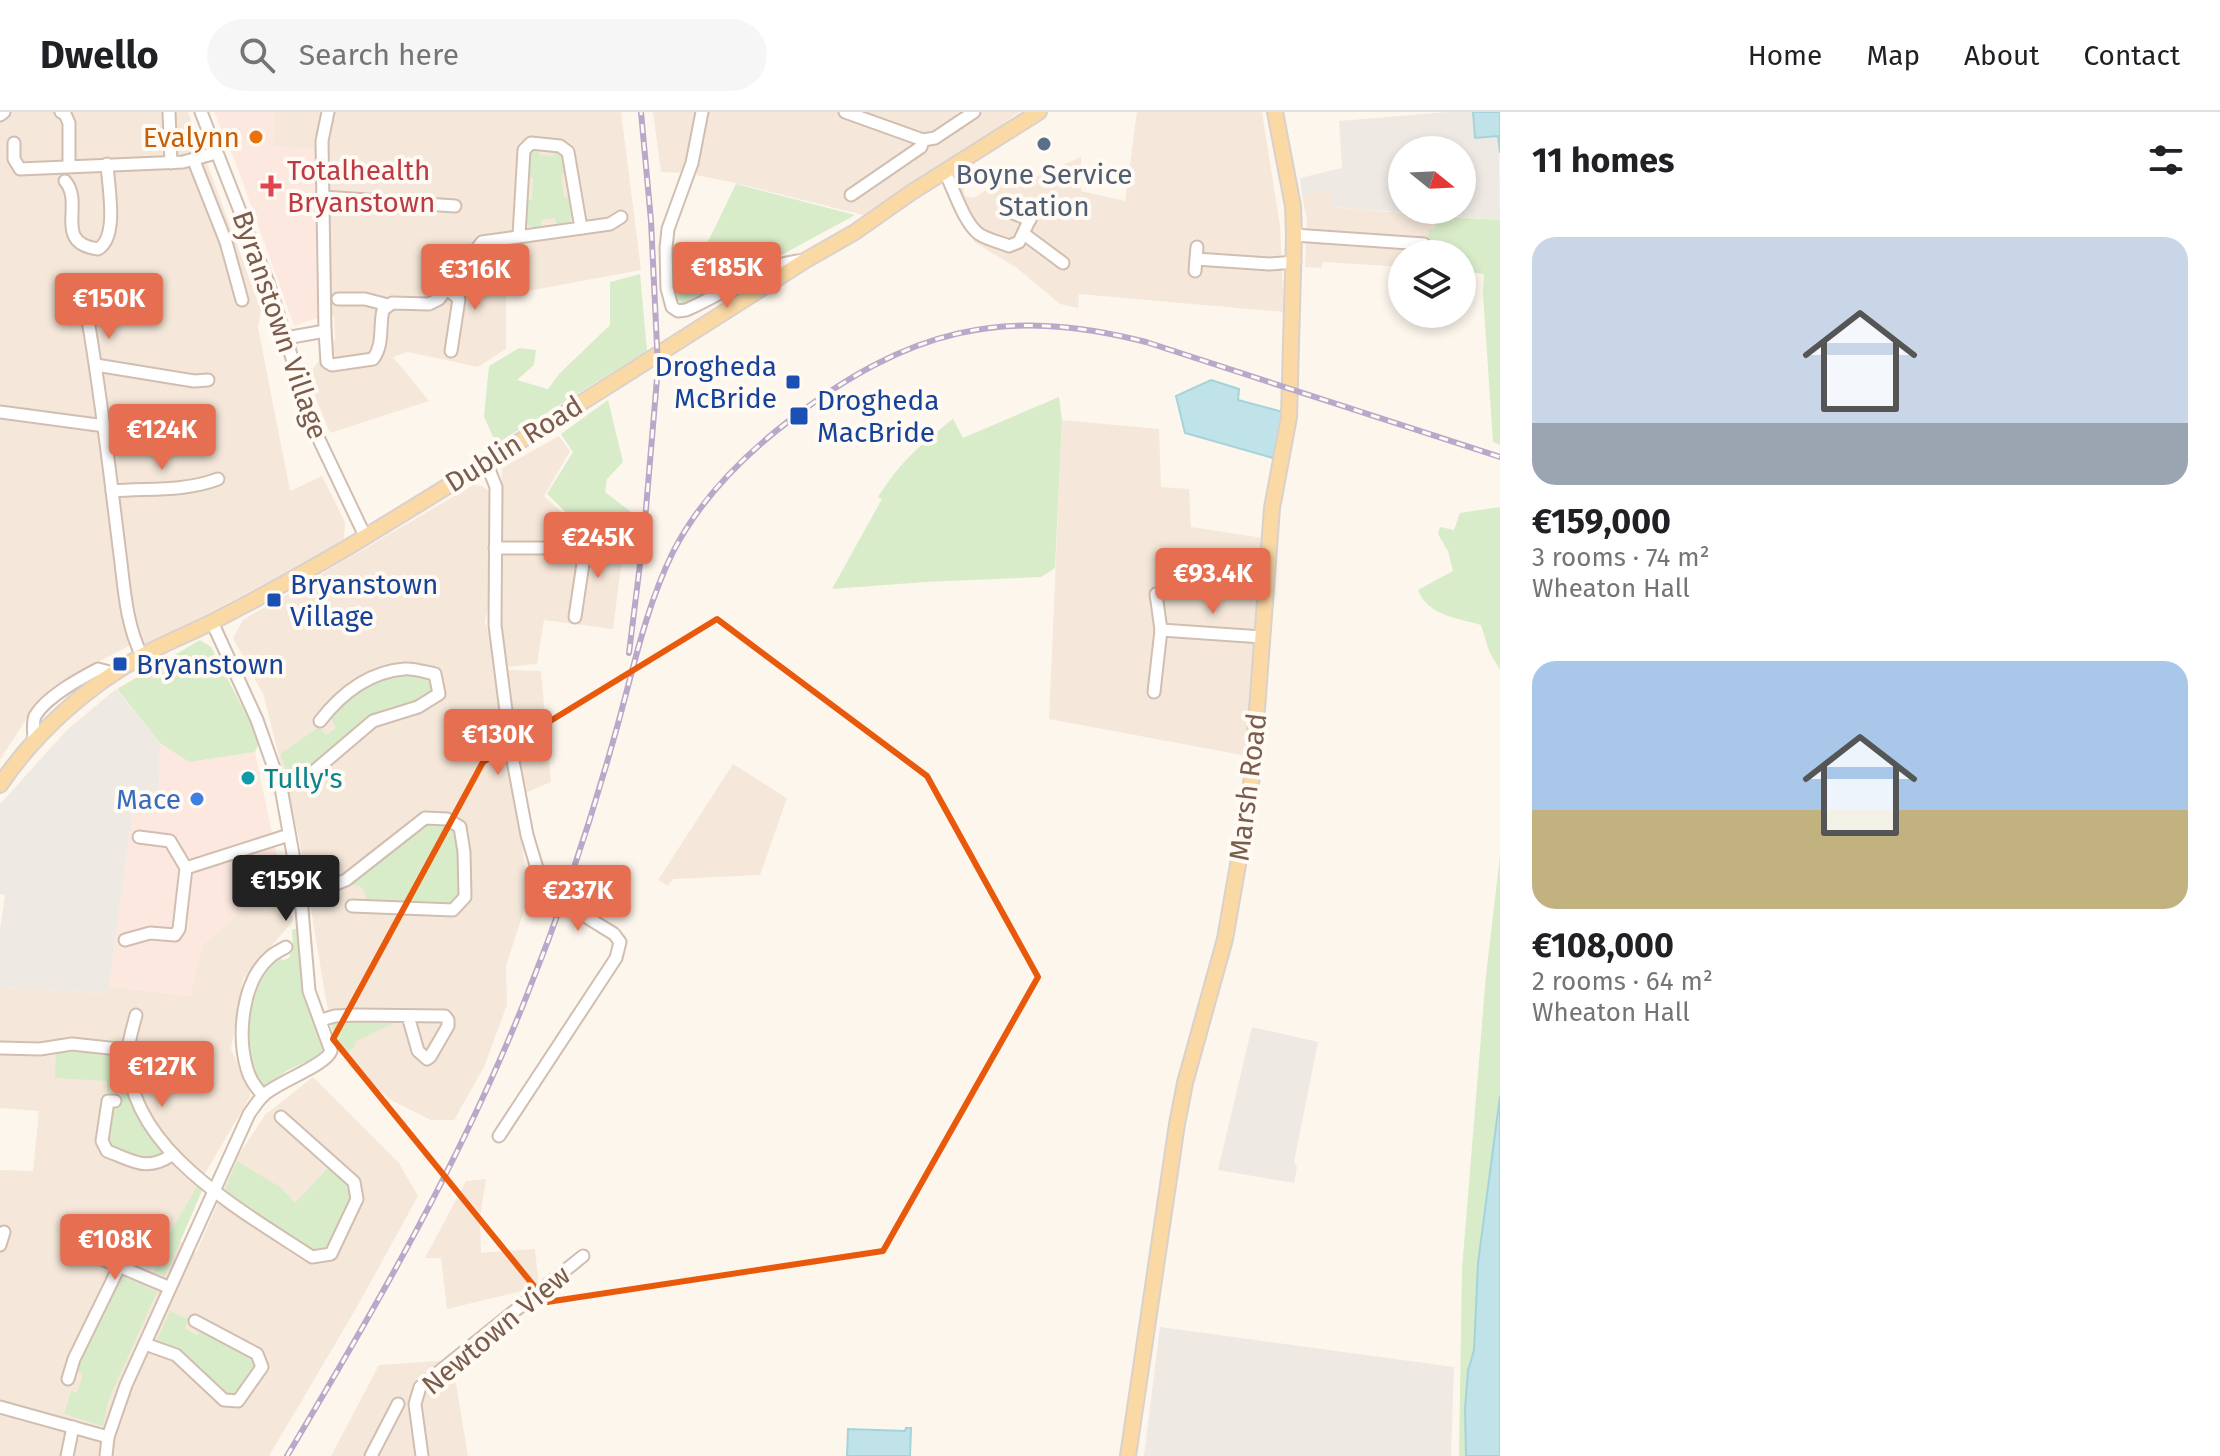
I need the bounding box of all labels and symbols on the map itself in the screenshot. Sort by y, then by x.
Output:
place label: Evalynn [143,121,240,154]
marker: Evalynn [247,128,265,146]
marker: Boyne Service Station [1035,135,1053,153]
north arrow [1388,136,1476,224]
place label: Totalhealth Bryanstown [287,154,435,219]
place label: Boyne Service Station [955,158,1133,223]
marker: Totalhealth Bryanstown [262,177,280,195]
street label: Byranstown Village [225,206,335,444]
pin: €185K [671,242,783,310]
pin: €316K [419,244,531,312]
pin: €150K [53,273,165,341]
place label: Drogheda McBride [654,350,777,415]
marker: Drogheda McBride [784,373,802,391]
place label: Drogheda MacBride [817,384,940,449]
street label: Dublin Road [439,389,589,499]
pin: €124K [106,404,218,472]
marker: Drogheda MacBride [788,405,810,427]
pin: €245K [542,512,654,580]
pin: €93.4K [1148,548,1278,616]
place label: Bryanstown Village [290,568,438,633]
marker: Bryanstown Village [265,591,283,609]
place label: Bryanstown [136,648,284,681]
marker: Bryanstown [111,655,129,673]
pin: €130K [442,709,554,777]
street label: Marsh Road [1223,711,1273,863]
place label: Tully's [264,762,342,795]
marker: Tully's [239,769,257,787]
place label: Mace [116,783,181,816]
marker: Mace [188,790,206,808]
pin: €159K [230,855,342,923]
pin: €237K [522,865,634,933]
pin: €127K [106,1041,218,1109]
pin: €108K [59,1214,171,1282]
street label: Newtown View [415,1258,577,1402]

